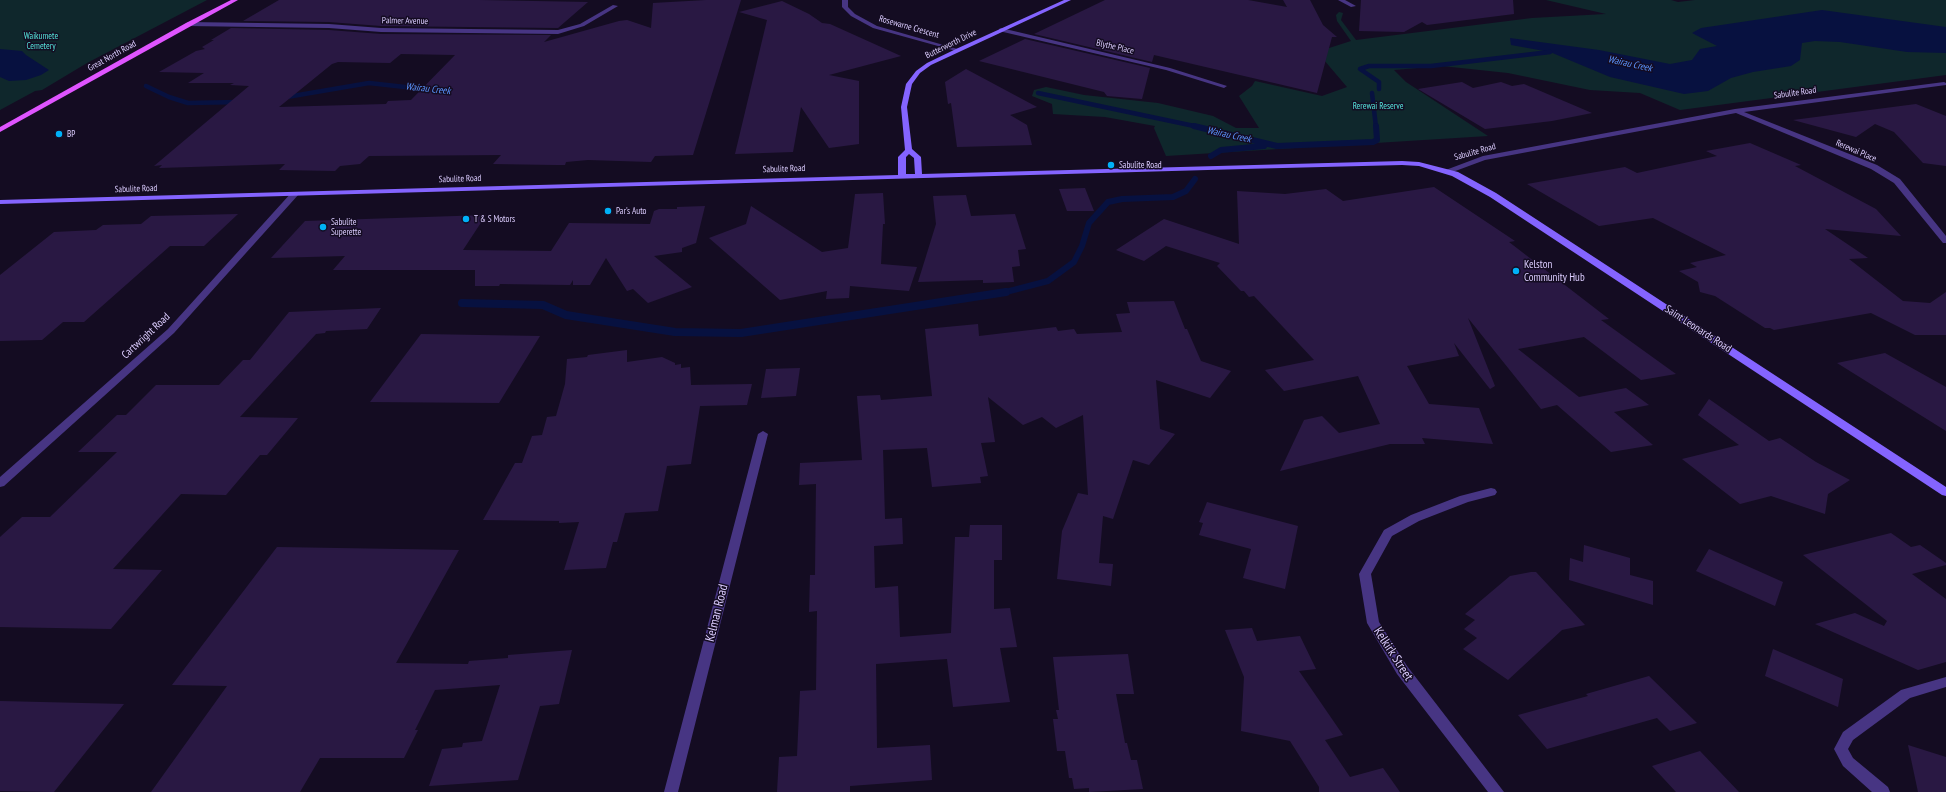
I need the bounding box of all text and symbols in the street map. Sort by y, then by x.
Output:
street label: Rosewarne Crescent [878,13,940,41]
street label: Palmer Avenue [382,15,428,27]
street label: Butterworth Drive [924,27,978,61]
park label: Waikumete Cemetery [24,31,58,52]
street label: Blythe Place [1095,37,1135,57]
street label: Great North Road [86,38,138,74]
water label: Wairau Creek [1607,53,1653,75]
water label: Wairau Creek [405,81,451,97]
street label: Sabulite Road [1773,85,1817,101]
park label: Rerewai Reserve [1353,101,1403,111]
water label: Wairau Creek [1206,124,1252,146]
marker: BP [54,129,64,139]
place label: BP [67,129,75,139]
street label: Rerewai Place [1834,138,1878,164]
street label: Sabulite Road [1453,141,1497,163]
marker: Sabulite Road [1106,160,1116,170]
place label: Sabulite Road [1119,160,1162,170]
street label: Sabulite Road [762,163,806,175]
street label: Sabulite Road [438,173,482,185]
street label: Sabulite Road [114,183,158,195]
marker: Par's Auto [603,206,613,216]
place label: Par's Auto [616,206,646,216]
marker: T & S Motors [461,214,471,224]
place label: T & S Motors [474,214,515,224]
place label: Sabulite Superette [331,217,361,238]
marker: Sabulite Superette [318,222,328,232]
place label: Kelston Community Hub [1524,258,1585,284]
marker: Kelston Community Hub [1511,266,1521,276]
street label: Saint Leonards Road [1662,303,1734,355]
street label: Cartwright Road [119,310,173,362]
street label: Kelman Road [702,583,732,643]
street label: Kelkirk Street [1370,624,1416,684]

